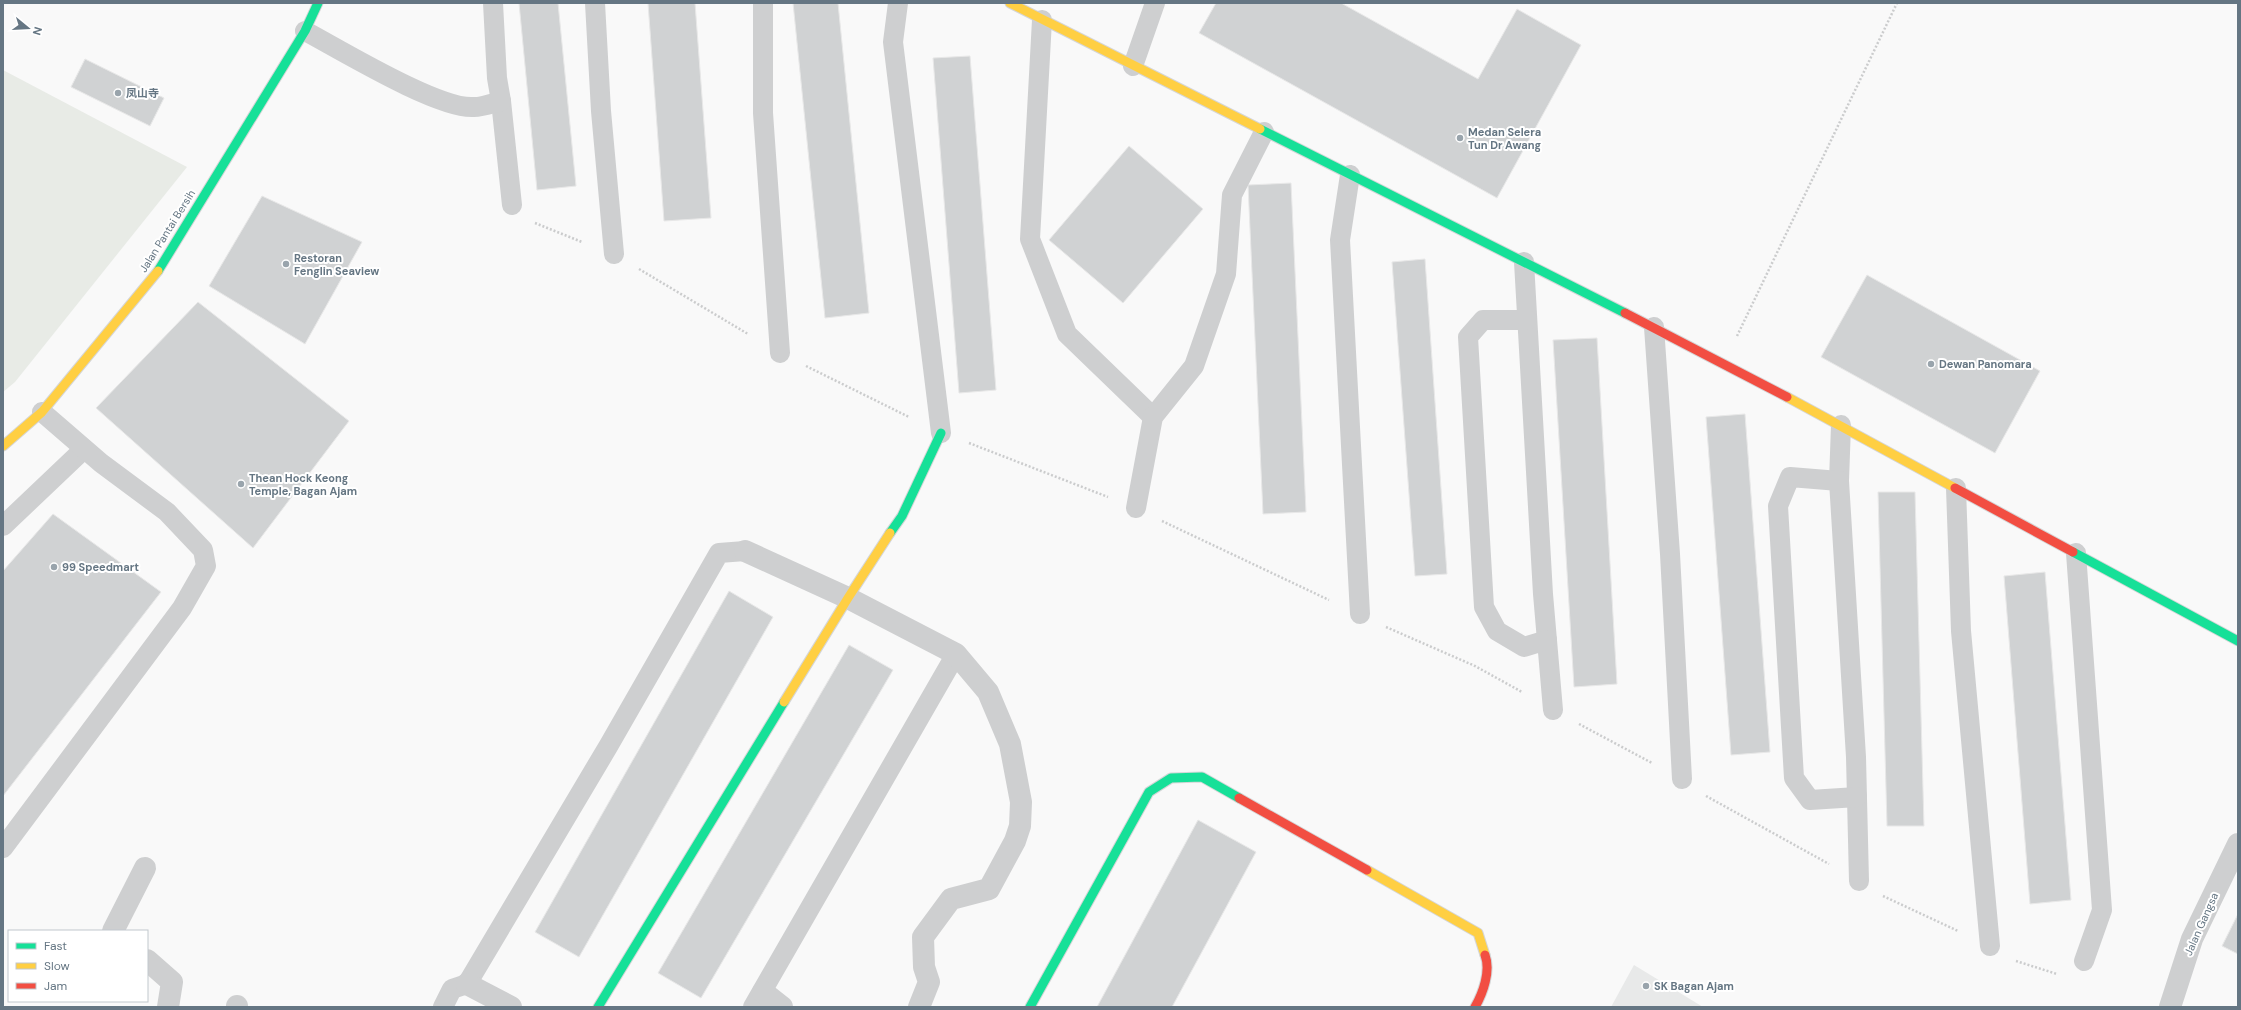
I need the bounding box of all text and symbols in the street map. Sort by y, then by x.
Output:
north arrow [8,8,48,48]
text: N [30,25,45,37]
place label: 凤山寺 [126,86,159,100]
marker: 凤山寺 [113,88,123,98]
place label: Medan Selera Tun Dr Awang [1468,125,1541,152]
marker: Medan Selera Tun Dr Awang [1455,133,1465,143]
street label: Jalan Pantai Bersih [136,187,198,275]
place label: Restoran Fenglin Seaview [294,251,379,278]
marker: Restoran Fenglin Seaview [281,259,291,269]
place label: Dewan Panomara [1939,357,2032,371]
marker: Dewan Panomara [1926,359,1936,369]
place label: Thean Hock Keong Temple, Bagan Ajam [249,471,357,498]
marker: Thean Hock Keong Temple, Bagan Ajam [236,479,246,489]
place label: 99 Speedmart [62,560,139,574]
marker: 99 Speedmart [49,562,59,572]
street label: Jalan Gangsa [2181,890,2221,958]
legend [8,930,148,1002]
text: Fast [44,938,67,954]
text: Slow [44,958,70,974]
text: Jam [44,978,67,994]
place label: SK Bagan Ajam [1654,979,1734,993]
marker: SK Bagan Ajam [1641,981,1651,991]

